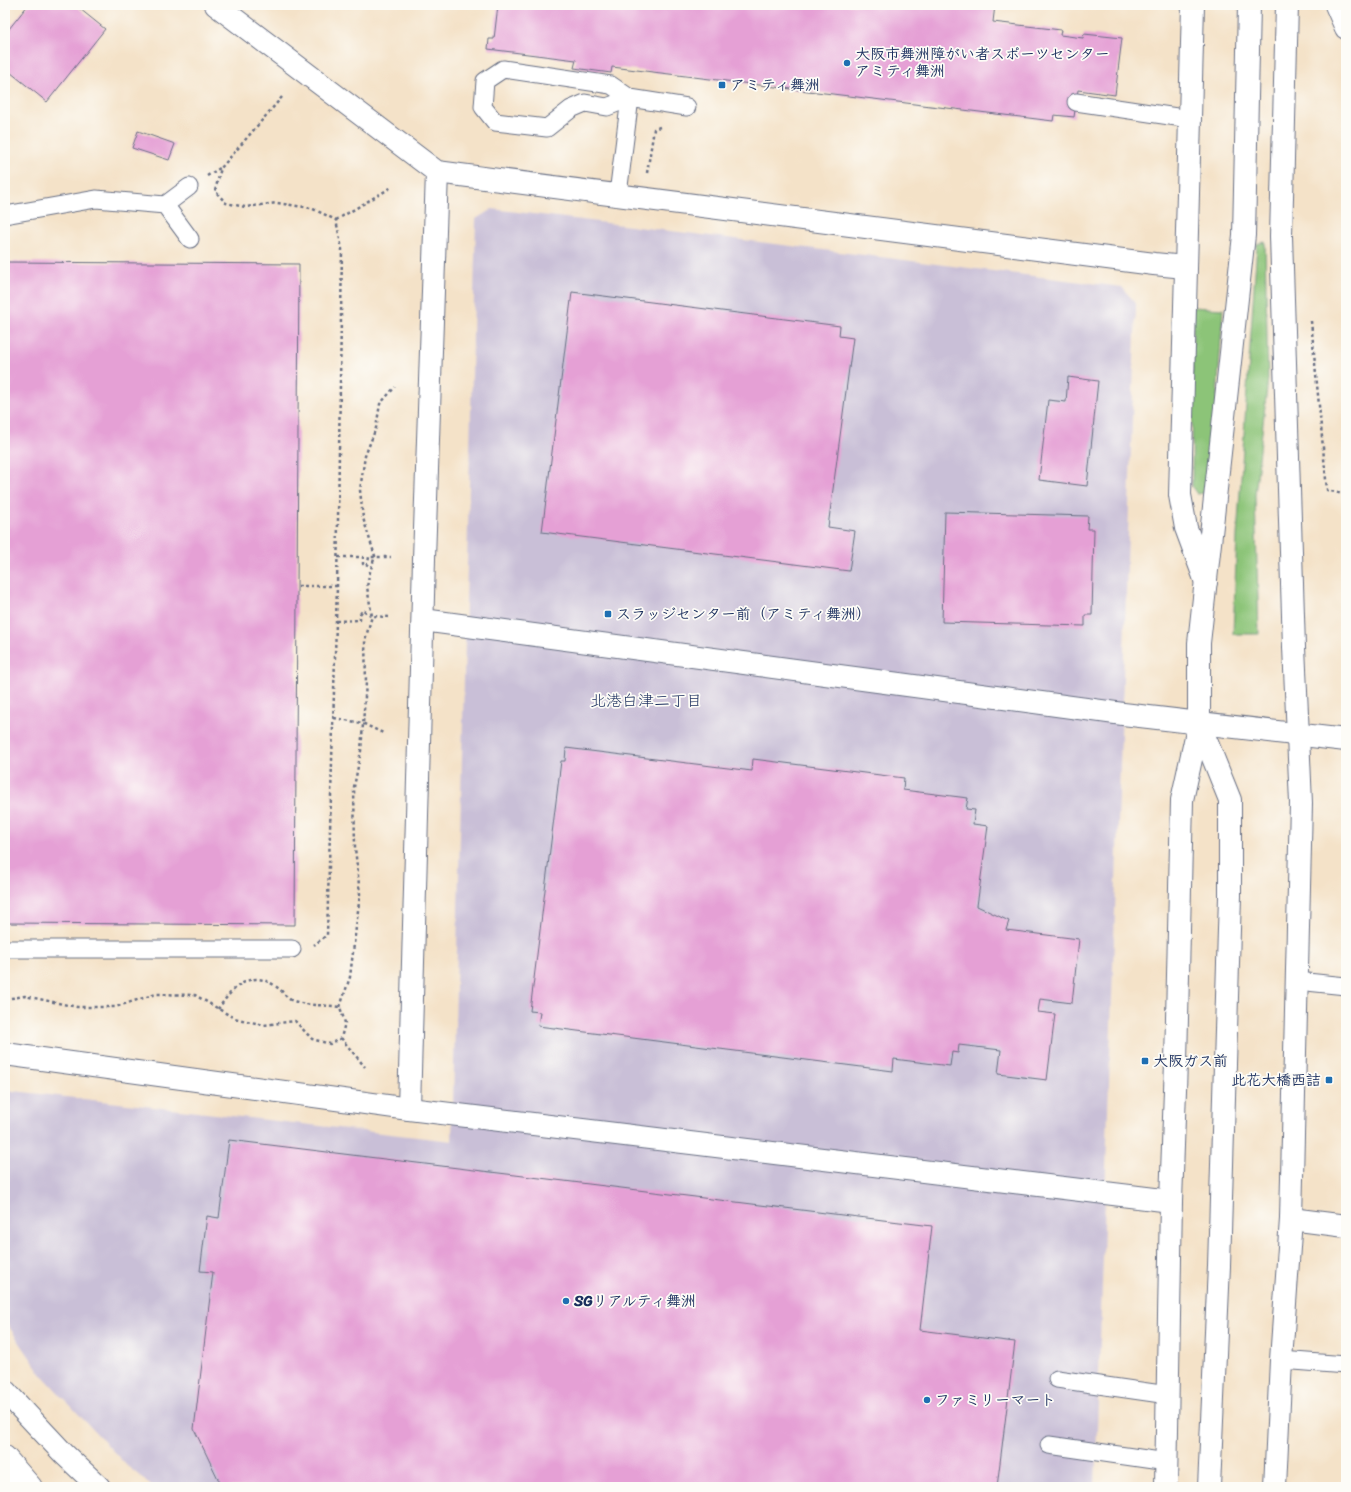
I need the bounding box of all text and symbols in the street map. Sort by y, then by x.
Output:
place label: 大阪市舞洲障がい者スポーツセンター アミティ舞洲 [855,41,1110,84]
marker: 大阪市舞洲障がい者スポーツセンター アミティ舞洲 [842,58,852,68]
place label: アミティ舞洲 [730,72,820,98]
marker: アミティ舞洲 [717,80,727,90]
place label: スラッジセンター前（アミティ舞洲） [616,601,871,627]
marker: スラッジセンター前（アミティ舞洲） [603,609,613,619]
district label: 北港白津二丁目 [590,686,702,715]
place label: 大阪ガス前 [1153,1048,1228,1074]
marker: 大阪ガス前 [1140,1056,1150,1066]
place label: 此花大橋西詰 [1231,1067,1321,1093]
marker: 此花大橋西詰 [1324,1075,1334,1085]
place label: SGリアルティ舞洲 [573,1288,696,1314]
marker: SGリアルティ舞洲 [561,1296,571,1306]
place label: ファミリーマート [935,1387,1056,1413]
marker: ファミリーマート [922,1395,932,1405]

